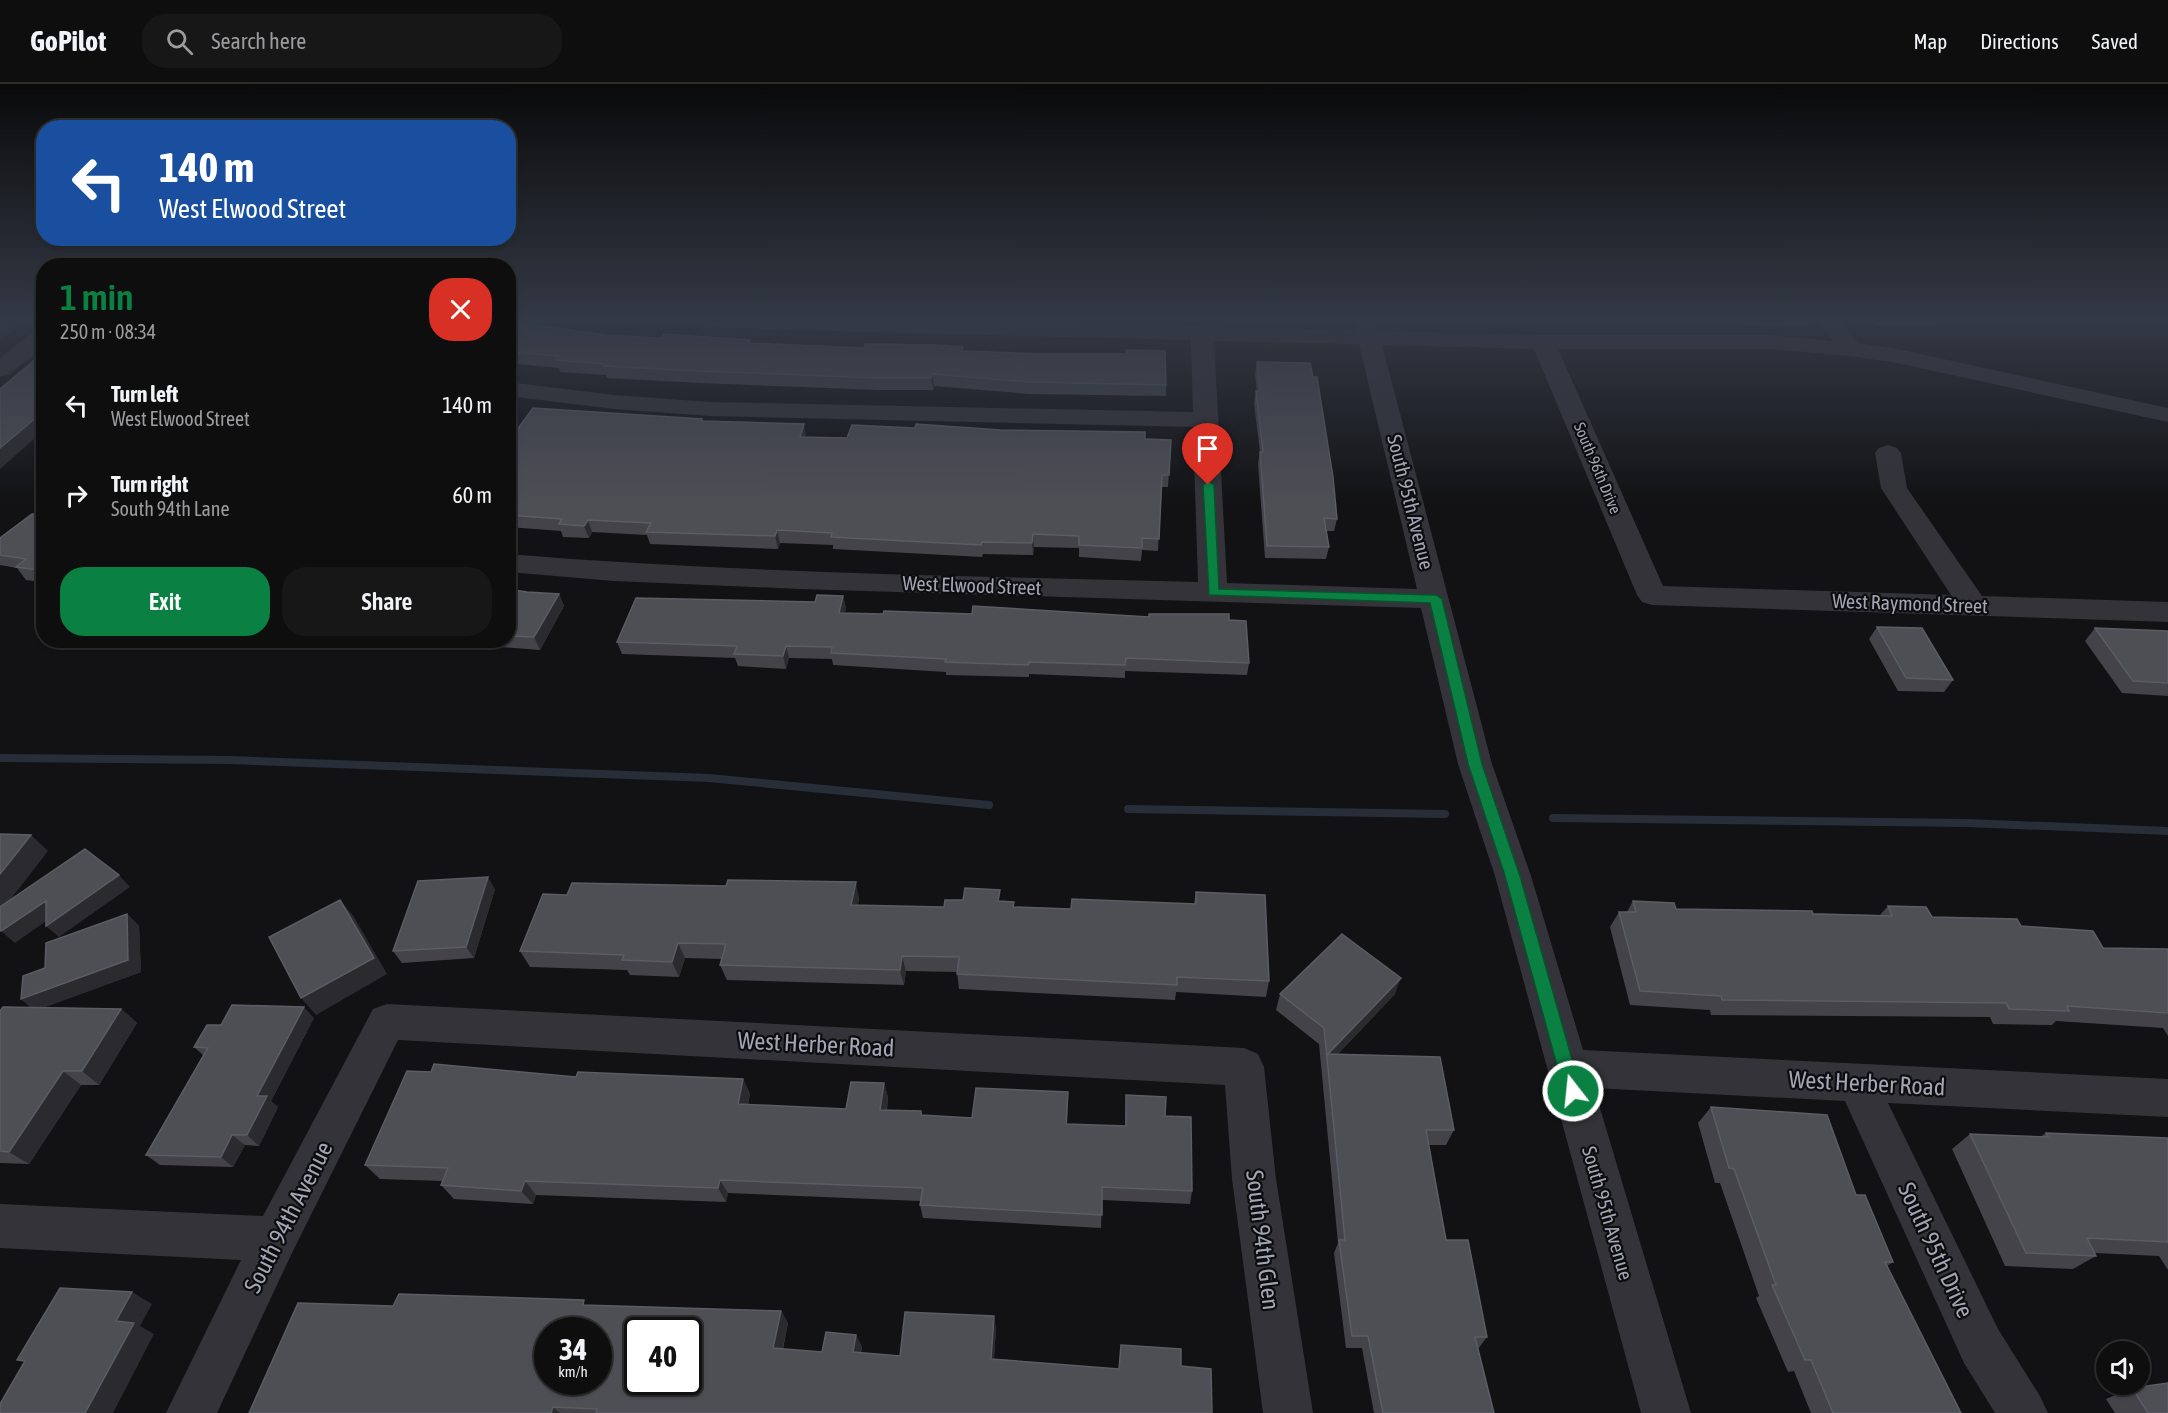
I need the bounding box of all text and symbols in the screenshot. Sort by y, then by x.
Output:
search box [142,14,562,68]
text: GoPilot [30,25,106,57]
icon: search [163,25,196,58]
text: Search here [211,28,306,54]
text: Map [1913,29,1947,53]
text: Directions [1980,29,2059,53]
text: Saved [2092,29,2138,53]
text: 140 m [159,143,254,191]
icon: left [60,144,138,222]
text: West Elwood Street [159,193,346,224]
text: 1 min [60,276,134,318]
button: close [429,278,492,341]
text: 250 m · 08:34 [60,320,156,343]
text: Turn left [111,381,178,407]
icon: left [60,389,93,422]
text: 140 m [442,392,492,418]
text: West Elwood Street [111,407,250,430]
street label: South 96th Drive [1571,420,1625,516]
pin [1182,423,1233,485]
icon: arrive [1191,432,1224,465]
street label: South 95th Avenue [1383,432,1439,572]
text: Turn right [111,471,188,497]
icon: right [60,479,93,512]
text: 60 m [452,482,492,508]
text: South 94th Lane [111,497,229,520]
button: Exit [60,567,270,636]
button: Share [282,567,492,636]
street label: West Elwood Street [902,571,1042,599]
street label: West Raymond Street [1832,589,1988,617]
street label: West Herber Road [737,1026,895,1062]
position arrow [1541,1059,1605,1123]
street label: West Herber Road [1788,1065,1946,1101]
street label: South 94th Avenue [238,1137,338,1297]
street label: South 95th Avenue [1578,1143,1638,1283]
street label: South 94th Glen [1241,1169,1285,1311]
street label: South 95th Drive [1893,1178,1979,1322]
speed limit sign: 40 [624,1317,702,1395]
text: 34 [559,1332,587,1366]
map controls [2096,1341,2150,1395]
button: sound [2096,1341,2150,1395]
text: km/h [558,1363,588,1380]

